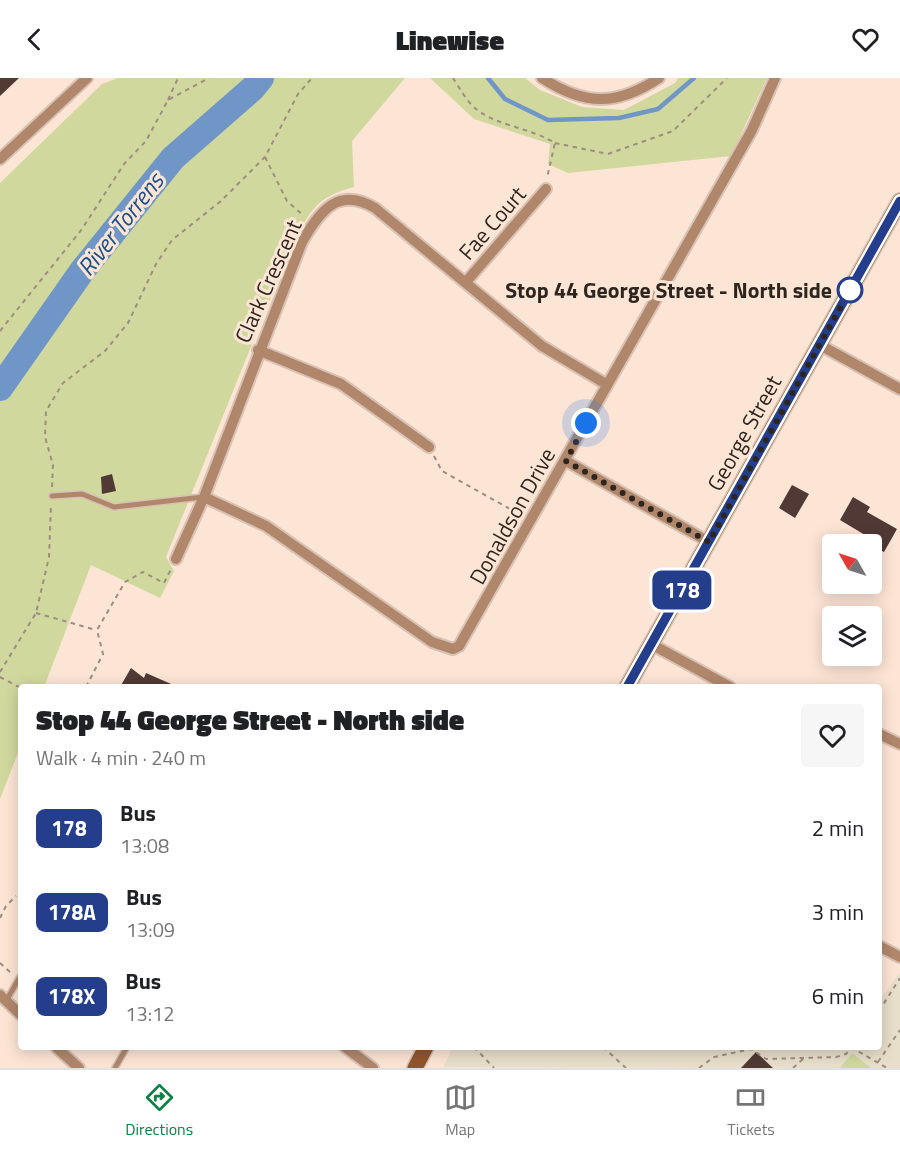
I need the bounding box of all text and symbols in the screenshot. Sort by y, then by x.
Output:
text: Linewise [396,19,504,60]
icon: back [18,23,51,56]
icon: heart [849,23,882,56]
water label: River Torrens [68,163,173,283]
street label: Fae Court [450,178,534,267]
street label: Clark Crescent [226,214,310,348]
place label: Stop 44 George Street - North side [505,273,832,307]
marker: Stop 44 George Street - North side [837,277,863,303]
street label: George Street [698,369,790,497]
your location [571,408,601,438]
street label: Donaldson Drive [460,441,564,591]
north arrow [822,534,882,594]
map controls [822,534,882,666]
line badge: 178 [648,570,716,610]
text: 178 [664,574,700,606]
button: layers [822,606,882,666]
text: Stop 44 George Street - North side [36,698,464,741]
button: heart [801,704,864,767]
text: Walk · 4 min · 240 m [36,742,206,773]
text: Bus [120,796,156,830]
text: 2 min [812,811,864,845]
text: 178 [51,812,87,844]
text: 13:08 [120,830,169,861]
text: Bus [126,880,162,914]
text: 3 min [812,895,864,929]
text: 178A [48,896,96,928]
text: 13:09 [126,914,175,945]
text: Bus [125,964,161,998]
text: 6 min [812,979,864,1013]
text: 178X [48,980,95,1012]
text: 13:12 [125,998,174,1029]
tab: Directions [125,1081,193,1141]
tab: Map [444,1081,477,1141]
tab: Tickets [727,1081,775,1141]

